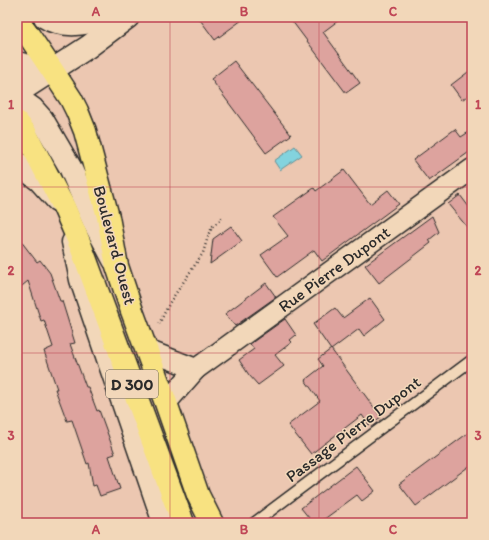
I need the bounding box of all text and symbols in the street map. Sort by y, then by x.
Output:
text: A [91,4,101,19]
text: B [240,4,249,19]
text: C [389,4,398,19]
text: 1 [8,97,14,112]
text: 1 [475,97,481,112]
street label: Boulevard Ouest [89,183,141,307]
street label: Rue Pierre Dupont [274,221,394,316]
text: 2 [8,263,15,278]
text: 2 [475,263,482,278]
road number: D 300 [106,370,158,398]
street label: Passage Pierre Dupont [282,371,425,486]
text: 3 [7,428,15,443]
text: 3 [474,428,482,443]
text: A [91,522,101,537]
text: B [240,522,249,537]
text: C [389,522,398,537]

